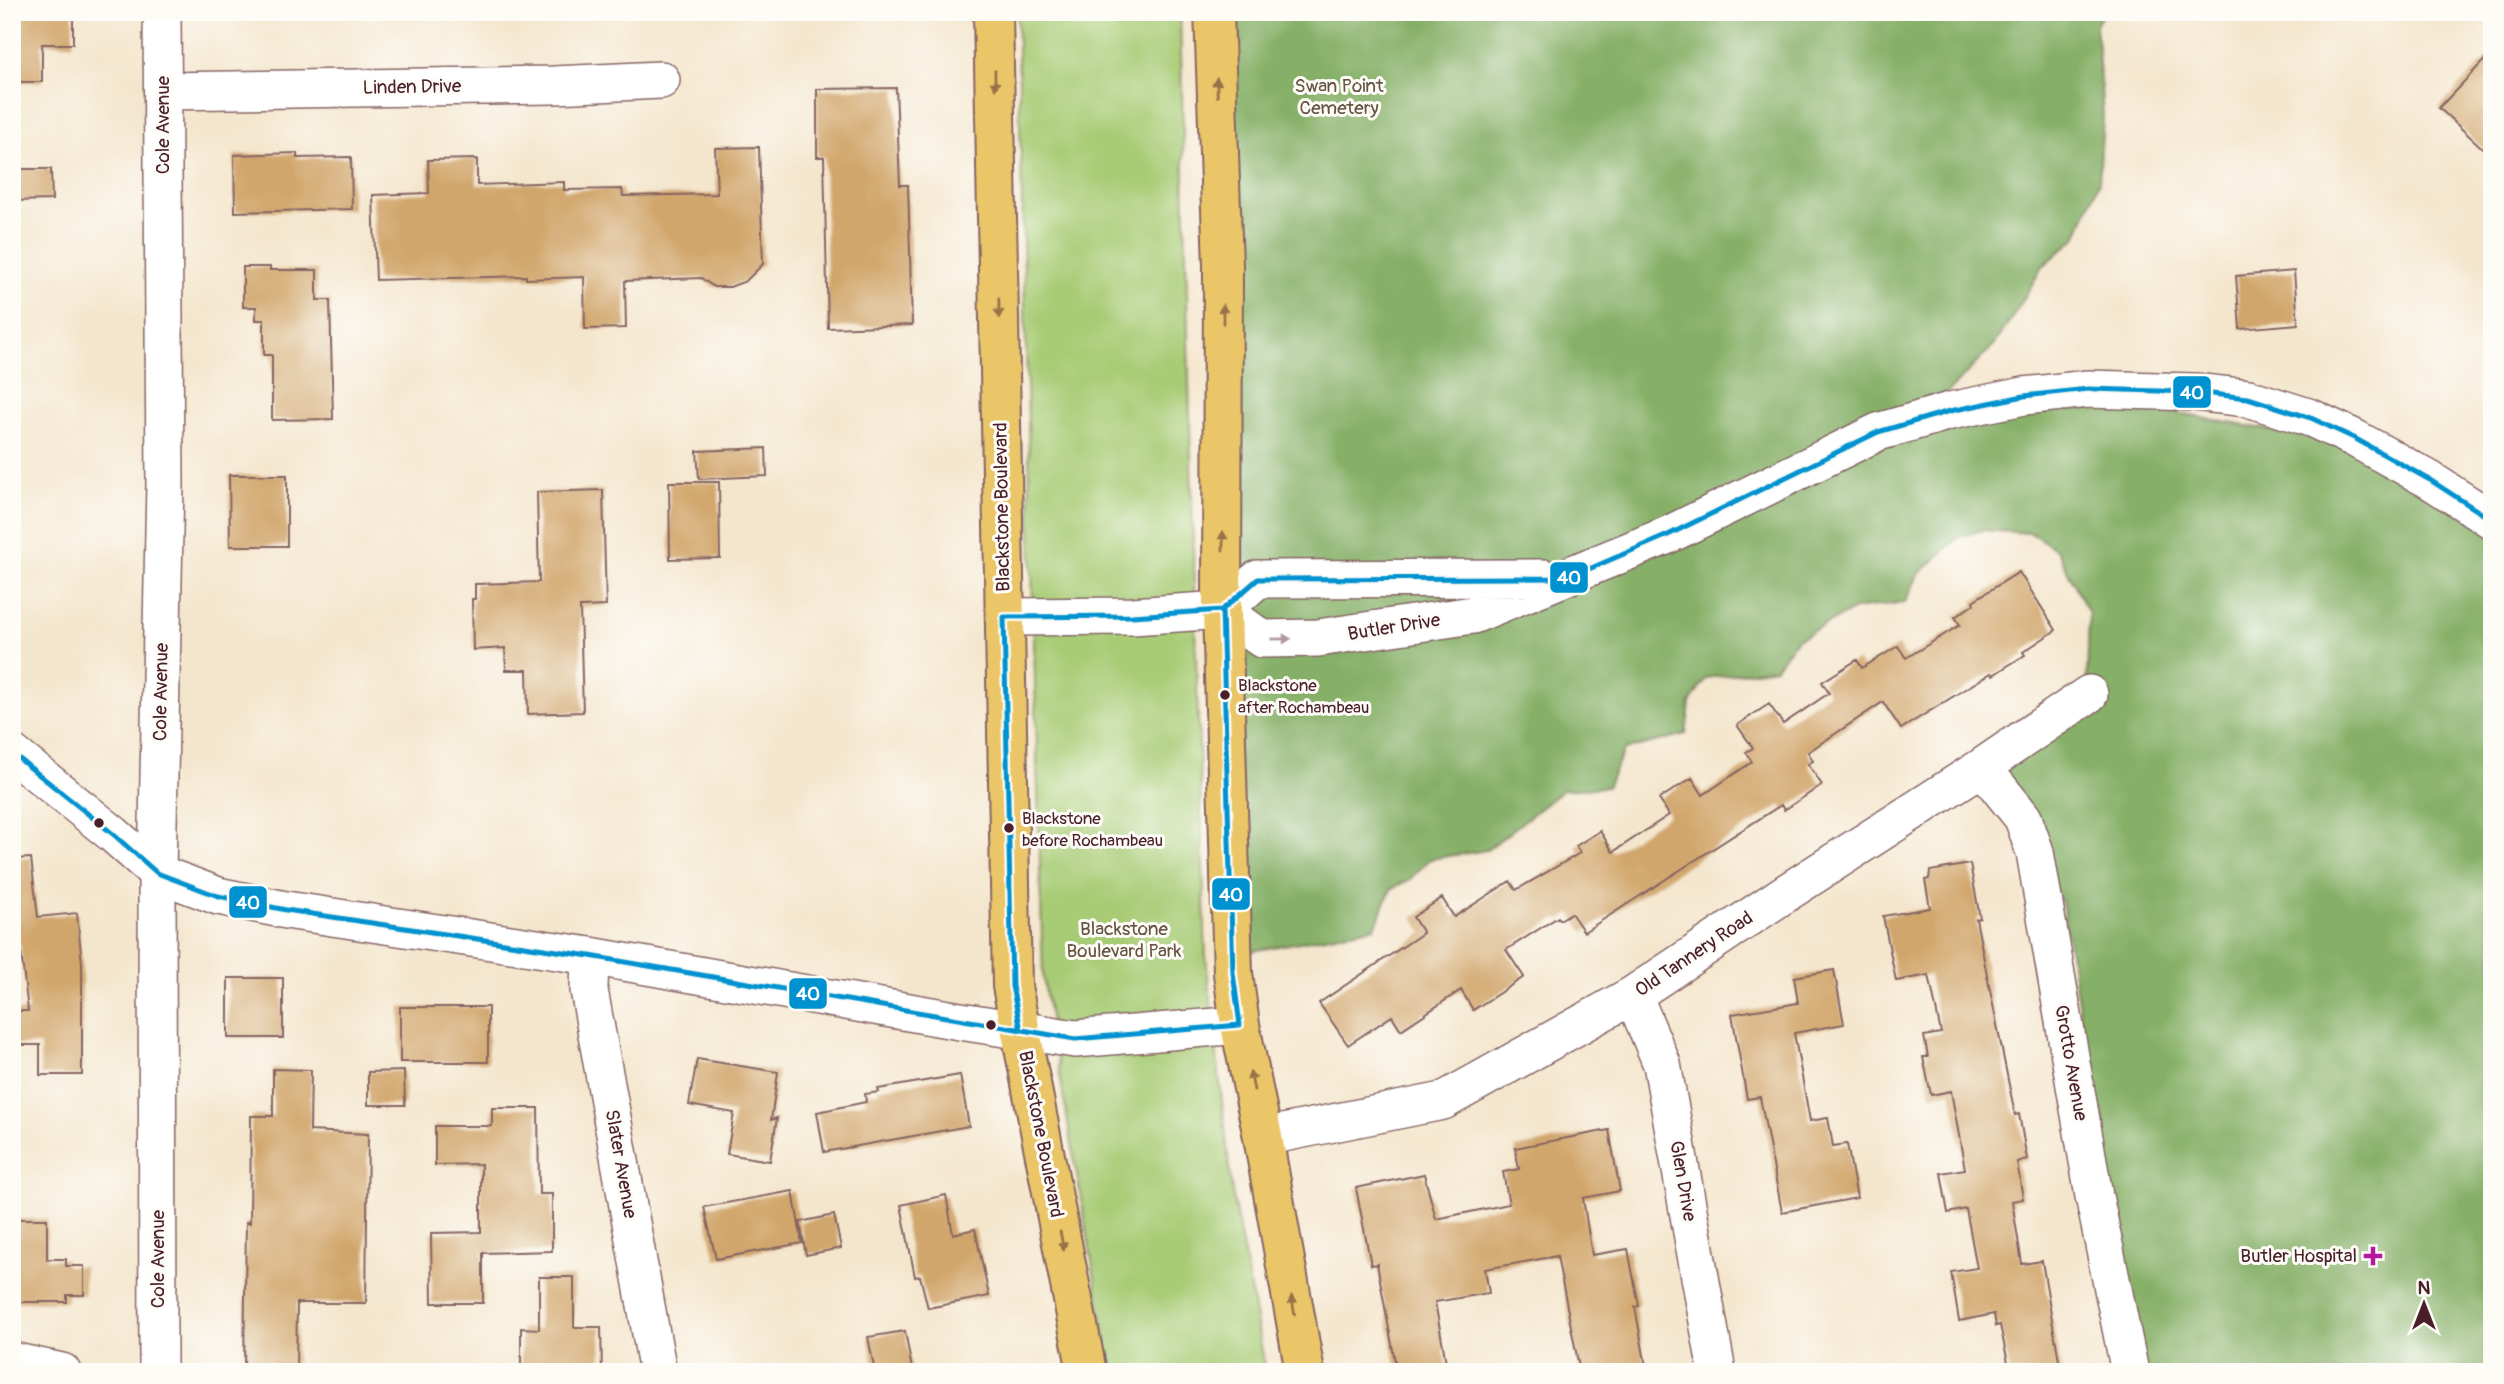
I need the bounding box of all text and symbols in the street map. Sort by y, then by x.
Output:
one-way arrow [989,70,1000,92]
street label: Linden Drive [363,74,462,100]
park label: Swan Point Cemetery [1294,74,1384,120]
street label: Cole Avenue [151,75,175,174]
one-way arrow [1211,75,1222,97]
one-way arrow [993,297,1004,319]
one-way arrow [1217,303,1229,325]
line badge: 40 [2172,375,2212,409]
text: 40 [2180,381,2204,405]
street label: Blackstone Boulevard [989,422,1015,592]
one-way arrow [1217,530,1228,552]
line badge: 40 [1549,561,1589,594]
text: 40 [1557,566,1581,590]
street label: Butler Drive [1346,608,1443,646]
one-way arrow [1270,633,1292,645]
street label: Cole Avenue [148,642,174,741]
place label: Blackstone after Rochambeau [1238,675,1369,718]
marker: Blackstone after Rochambeau [1218,688,1232,702]
place label: Blackstone before Rochambeau [1022,808,1163,851]
unlabelled marker [92,816,106,830]
marker: Blackstone before Rochambeau [1002,821,1016,835]
line badge: 40 [1211,877,1251,911]
text: 40 [1219,883,1243,907]
line badge: 40 [228,885,268,919]
text: 40 [236,891,260,915]
street label: Old Tannery Road [1631,906,1757,1002]
park label: Blackstone Boulevard Park [1067,917,1182,963]
line badge: 40 [788,977,828,1010]
text: 40 [796,982,820,1006]
street label: Grotto Avenue [2049,1003,2093,1123]
unlabelled marker [984,1018,998,1032]
street label: Blackstone Boulevard [1013,1048,1069,1220]
one-way arrow [1246,1070,1257,1092]
street label: Slater Avenue [600,1108,642,1221]
street label: Glen Drive [1664,1139,1702,1224]
street label: Cole Avenue [146,1209,170,1308]
one-way arrow [1056,1231,1067,1253]
place label: Butler Hospital [2240,1244,2357,1268]
marker: Butler Hospital [2363,1246,2383,1266]
north arrow [2388,1268,2458,1338]
text: N [2418,1276,2431,1300]
one-way arrow [1288,1294,1299,1316]

